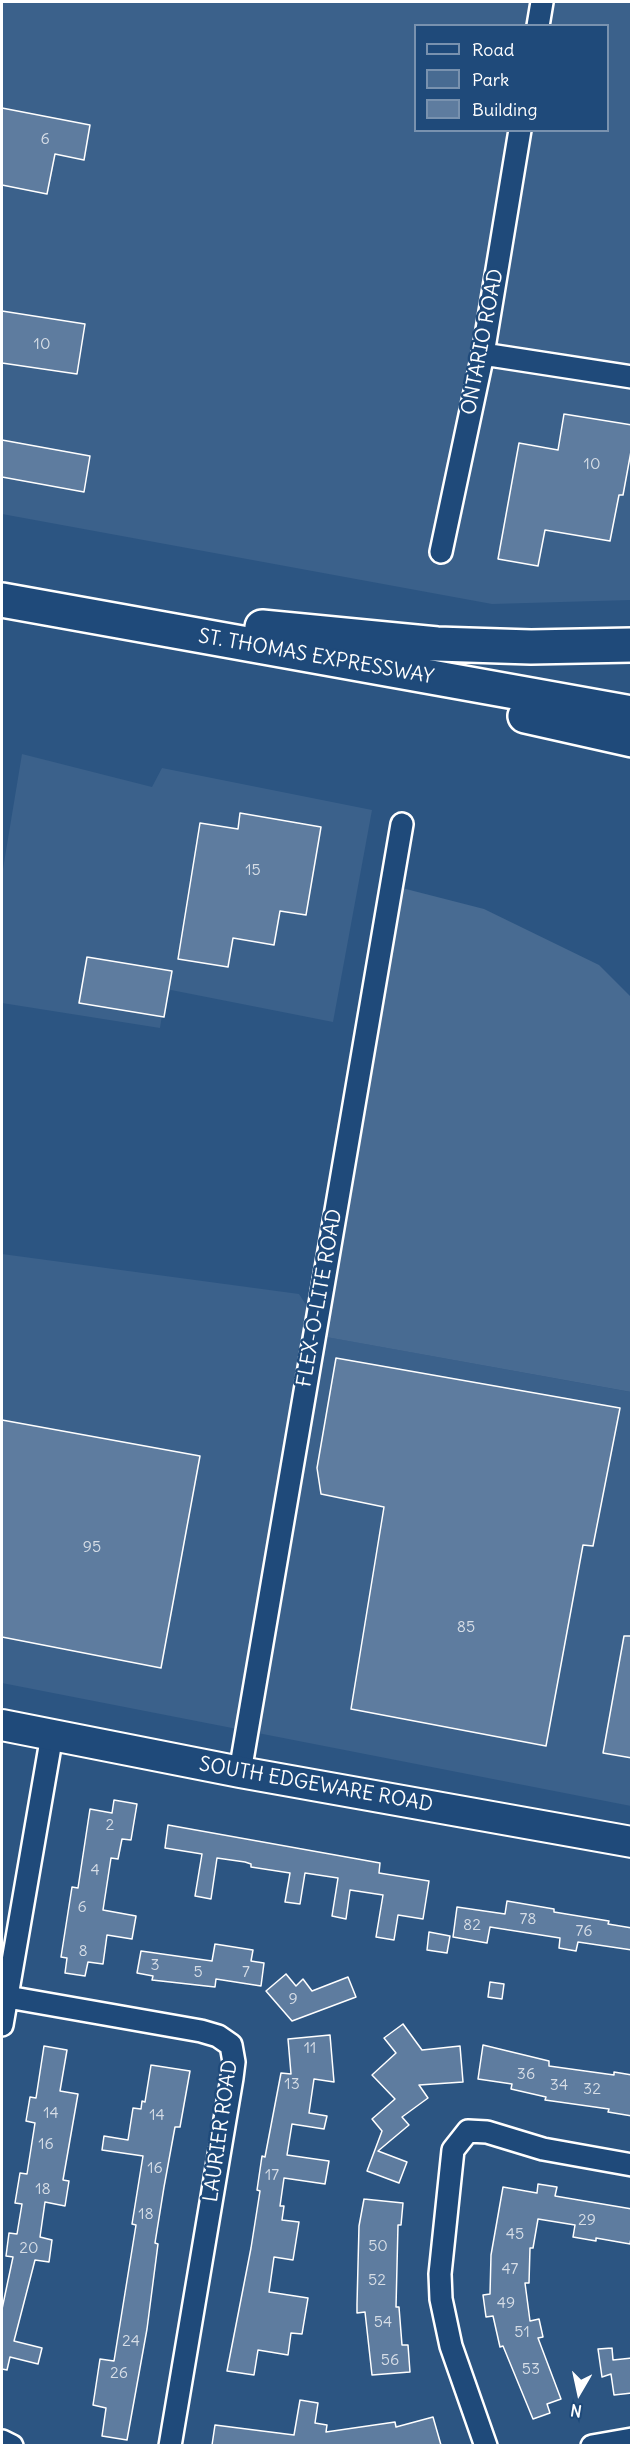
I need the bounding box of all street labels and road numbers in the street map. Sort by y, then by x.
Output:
street label: ONTARIO ROAD [457,267,509,417]
street label: ST. THOMAS EXPRESSWAY [196,624,436,690]
street label: FLEX-O-LITE ROAD [293,1207,347,1389]
street label: SOUTH EDGEWARE ROAD [197,1753,435,1817]
street label: LAURIER ROAD [199,2058,243,2204]

